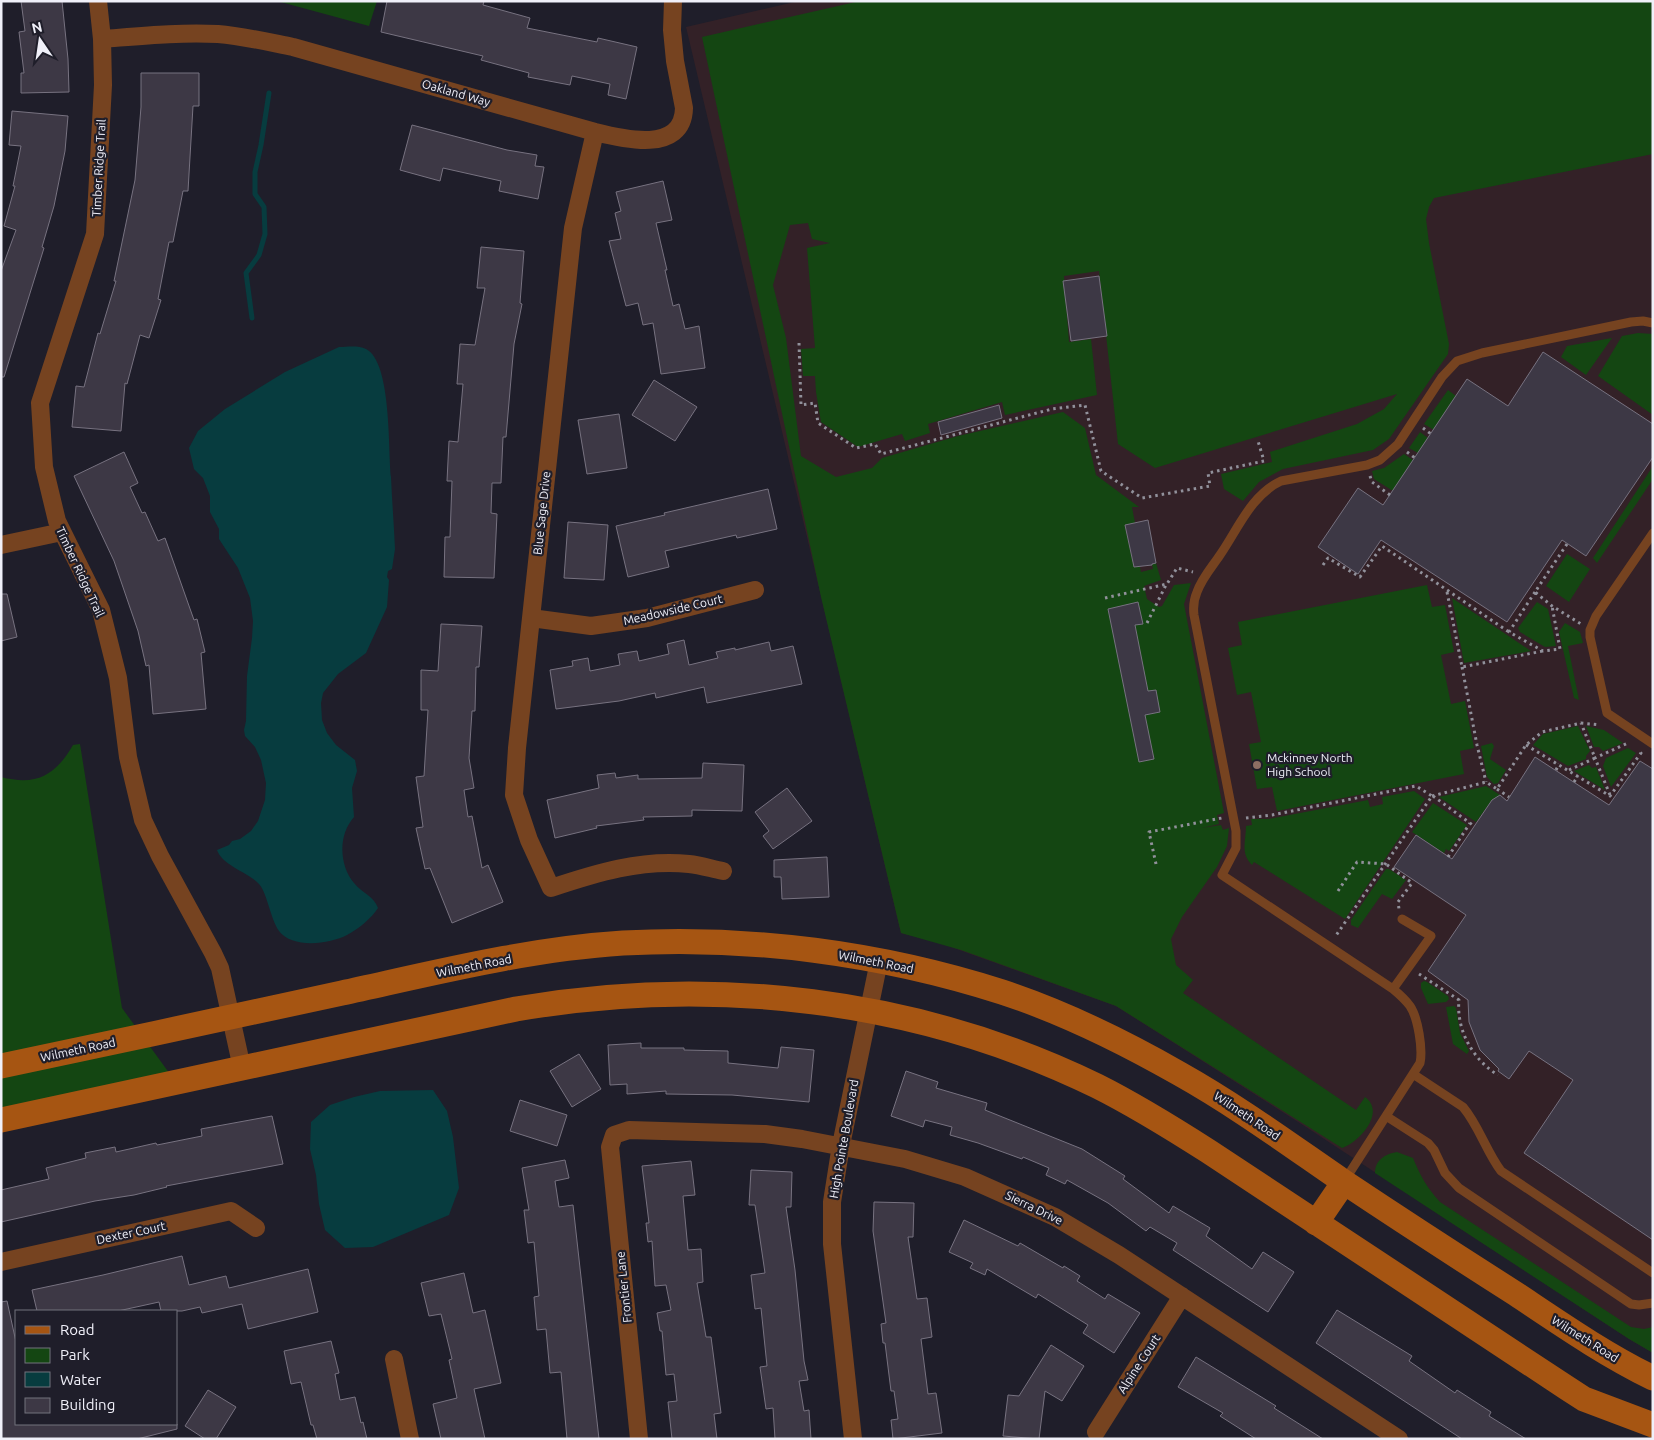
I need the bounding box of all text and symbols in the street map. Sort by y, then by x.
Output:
north arrow [15,15,65,65]
text: N [30,18,44,36]
street label: Oakland Way [421,77,492,109]
street label: Timber Ridge Trail [89,119,108,217]
street label: Blue Sage Drive [531,470,552,555]
street label: Timber Ridge Trail [54,525,107,619]
street label: Meadowside Court [622,592,724,627]
place label: Mckinney North High School [1267,751,1353,778]
marker: Mckinney North High School [1251,759,1263,771]
street label: Wilmeth Road [837,948,915,975]
street label: Wilmeth Road [435,952,513,979]
street label: Wilmeth Road [39,1035,117,1064]
street label: High Pointe Boulevard [827,1078,860,1199]
street label: Wilmeth Road [1212,1089,1283,1142]
street label: Sierra Drive [1003,1188,1065,1227]
street label: Dexter Court [95,1219,167,1246]
street label: Frontier Lane [613,1251,634,1323]
legend [15,1310,178,1425]
street label: Wilmeth Road [1549,1313,1621,1364]
text: Road [60,1321,95,1338]
street label: Alpine Court [1115,1332,1163,1396]
text: Park [60,1346,90,1363]
text: Water [60,1371,101,1388]
text: Building [60,1396,115,1413]

